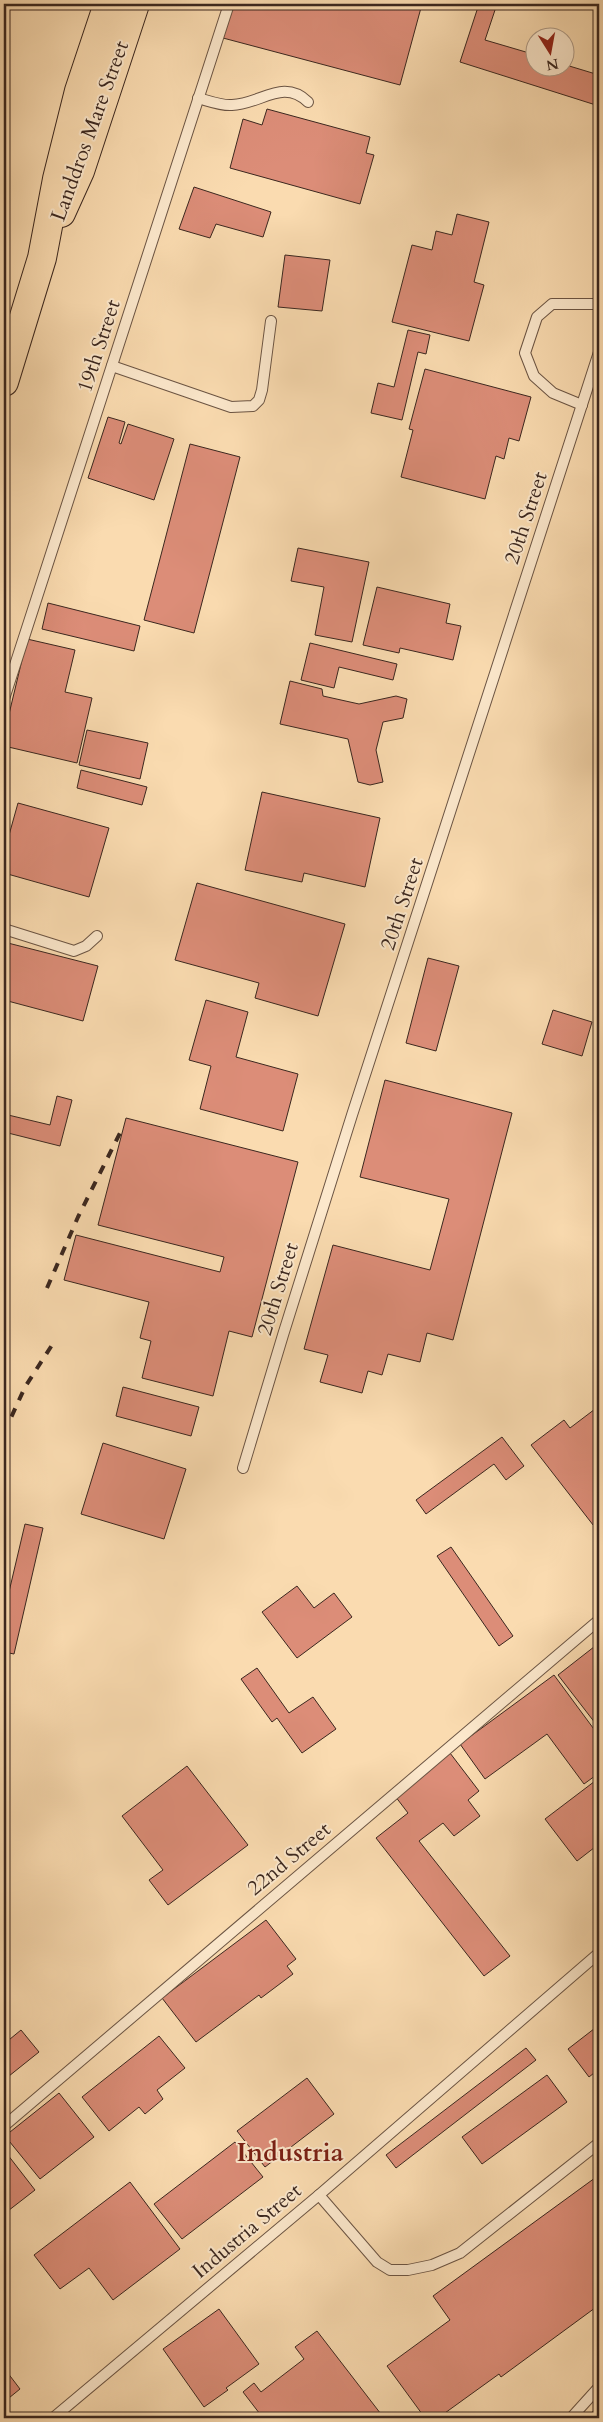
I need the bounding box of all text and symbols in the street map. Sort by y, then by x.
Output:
north arrow [526,28,576,78]
street label: Landdros Mare Street [44,36,136,225]
text: N [545,54,560,75]
street label: 19th Street [70,296,128,396]
street label: 20th Street [497,468,555,568]
street label: 20th Street [373,854,431,954]
street label: 20th Street [250,1239,306,1339]
street label: 22nd Street [241,1815,337,1903]
district label: Industria [236,2135,344,2170]
street label: Industria Street [186,2177,308,2285]

